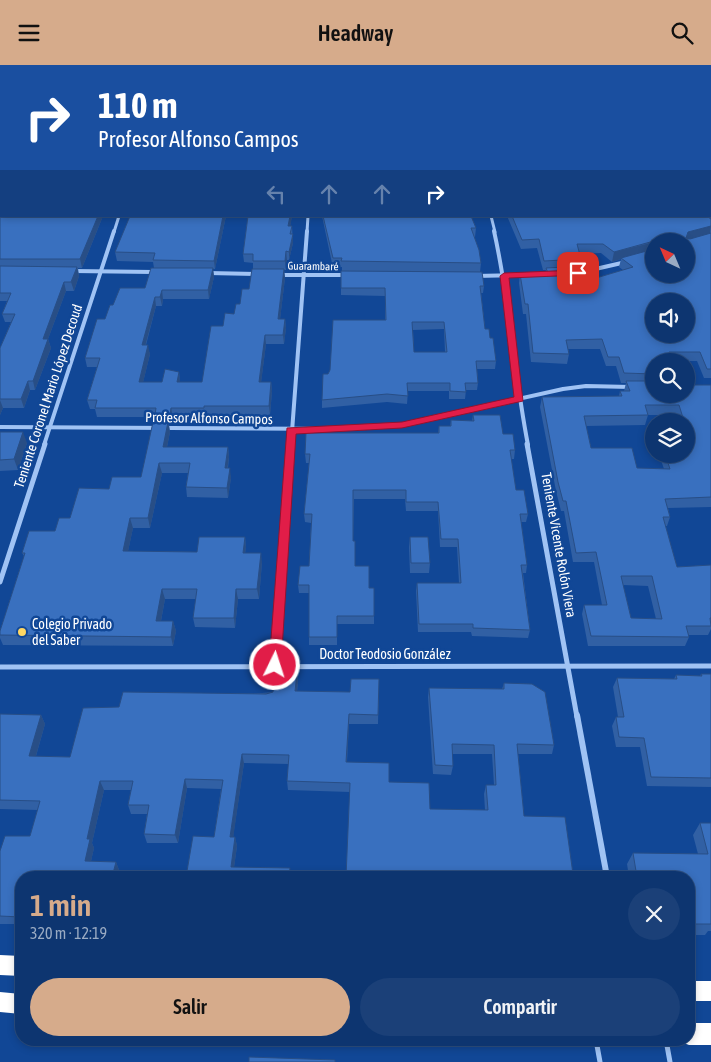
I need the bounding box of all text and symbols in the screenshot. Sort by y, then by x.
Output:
icon: menu [15,19,43,47]
icon: search [668,19,696,47]
text: Headway [318,20,393,46]
icon: right [15,85,80,150]
text: 110 m [98,85,177,125]
text: Profesor Alfonso Campos [98,126,299,152]
icon: left [262,180,290,208]
icon: ahead [315,180,343,208]
icon: ahead [368,180,396,208]
icon: right [421,180,449,208]
north arrow [645,233,695,283]
map controls [645,233,695,463]
pin [557,252,599,294]
icon: arrive [564,259,592,287]
street label: Guarambaré [287,260,339,272]
button: sound [645,293,695,343]
street label: Teniente Coronel Mario López Decoud [11,302,85,490]
button: search [645,353,695,403]
street label: Profesor Alfonso Campos [145,409,273,427]
button: layers [645,413,695,463]
street label: Teniente Vicente Rolón Viera [538,471,580,619]
place label: Colegio Privado del Saber [32,616,112,648]
marker: Colegio Privado del Saber [16,626,28,638]
position arrow [248,638,300,690]
street label: Doctor Teodosio González [319,646,451,662]
text: 1 min [30,888,91,922]
button: close [628,888,680,940]
text: 320 m · 12:19 [30,924,107,942]
button: Salir [30,978,350,1036]
button: Compartir [360,978,680,1036]

